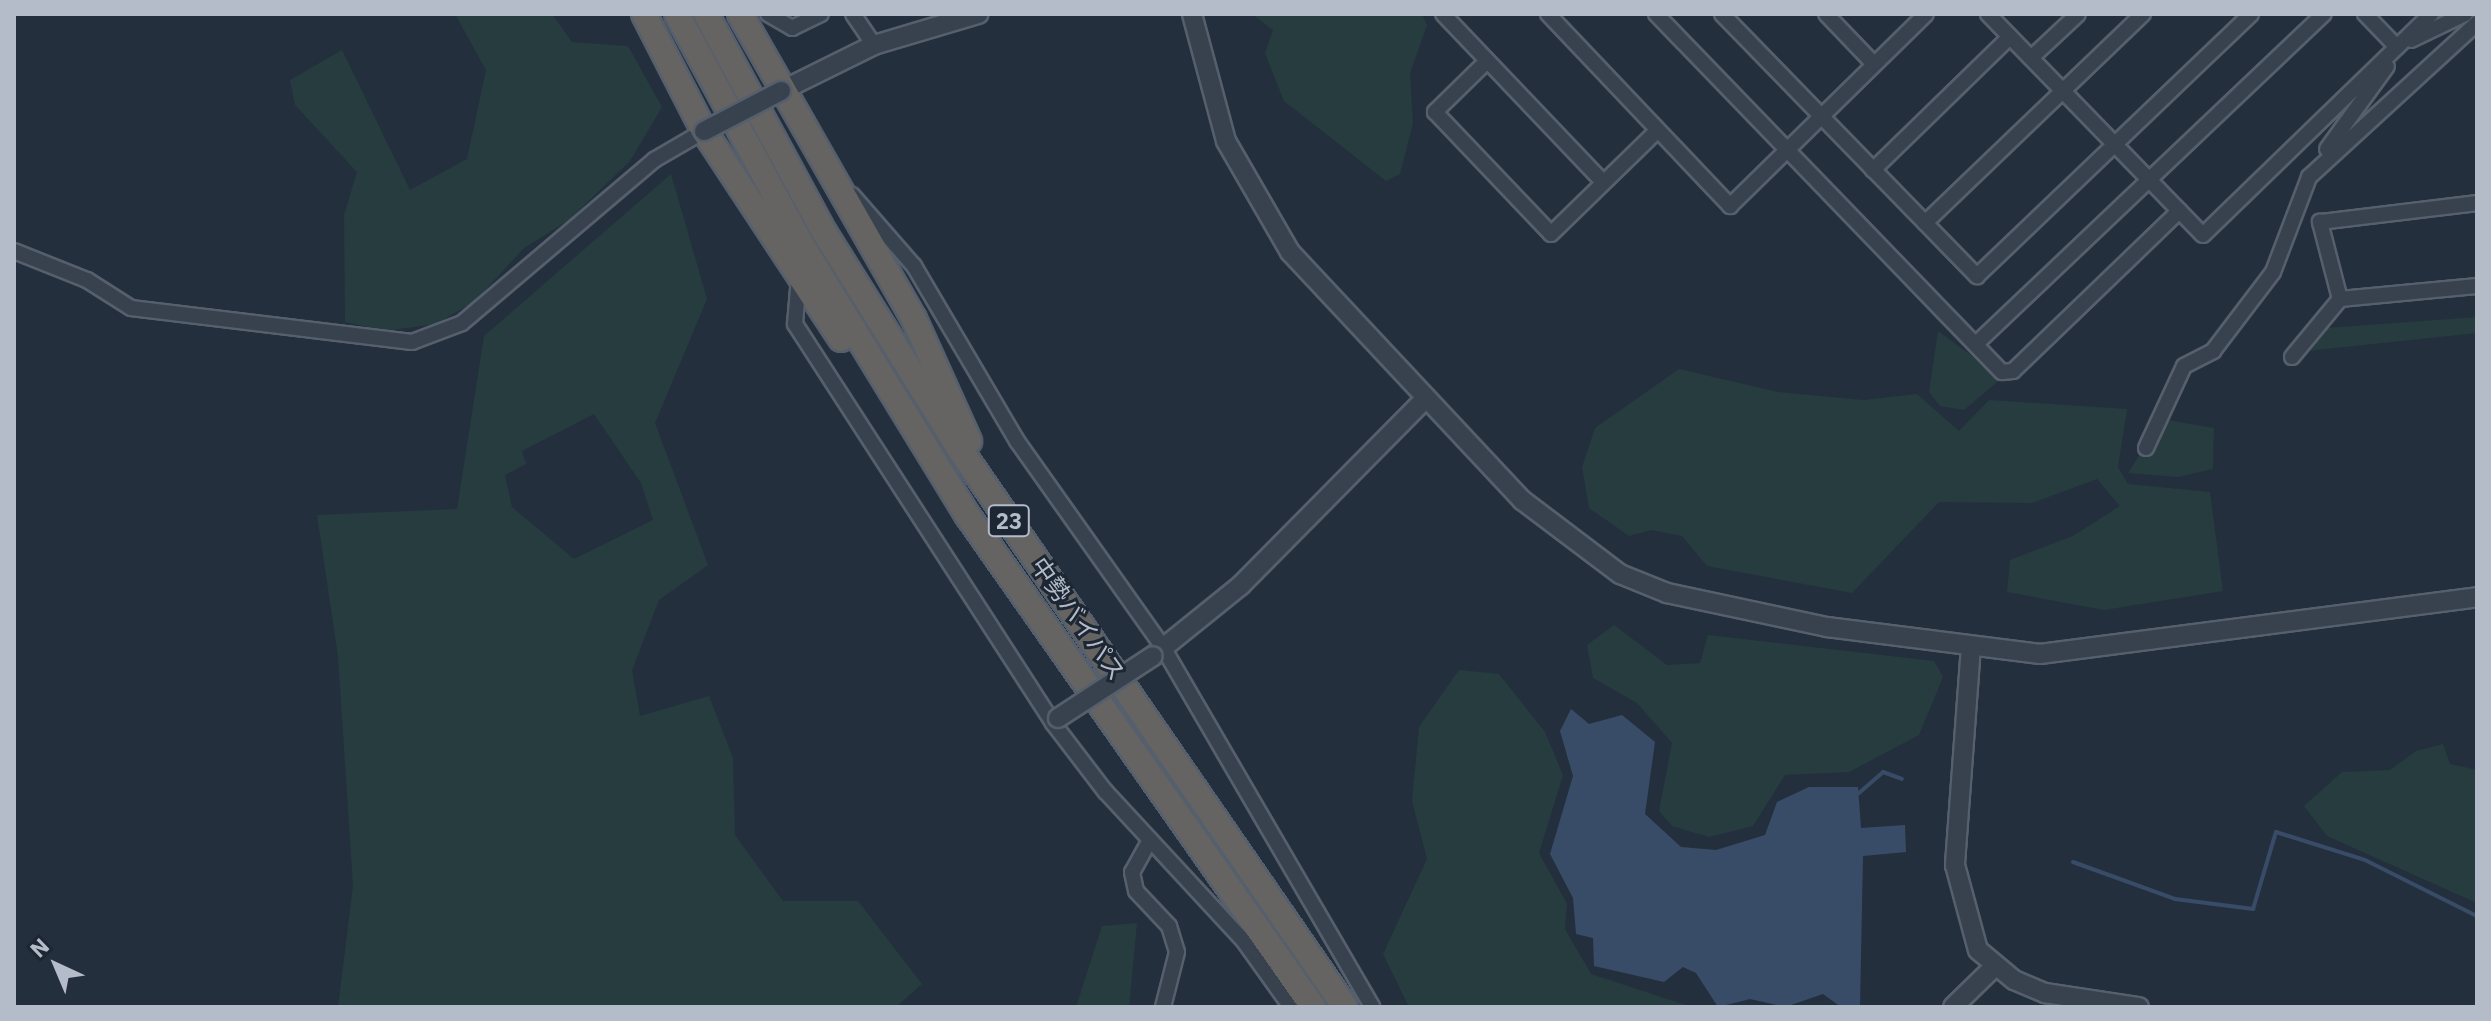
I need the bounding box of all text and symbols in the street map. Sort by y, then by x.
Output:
road number: 23 [987,503,1031,539]
street label: 中勢バイパス [1025,552,1131,686]
north arrow [16,925,96,1005]
text: N [23,931,55,963]

